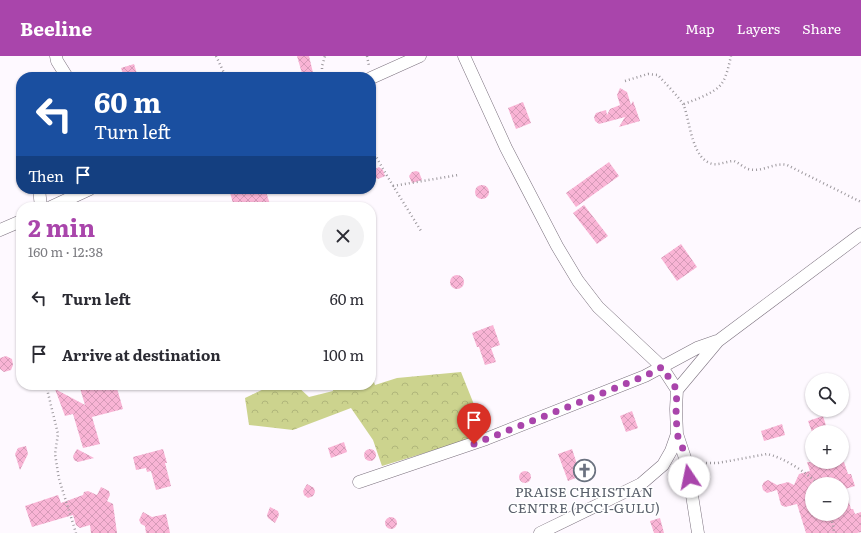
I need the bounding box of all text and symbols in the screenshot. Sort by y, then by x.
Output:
text: Beeline [20,14,92,42]
text: Map [685,18,715,38]
text: Layers [737,18,780,38]
text: Share [802,18,841,38]
text: 60 m [94,80,161,122]
icon: left [28,88,80,140]
text: Turn left [94,118,171,145]
text: Then [28,164,64,187]
icon: arrive [72,164,94,186]
text: 2 min [28,209,95,244]
button: close [322,215,364,257]
text: 160 m · 12:38 [28,242,103,261]
icon: left [28,287,50,309]
text: Turn left [62,287,131,310]
text: 60 m [330,287,364,310]
icon: arrive [28,343,50,365]
text: Arrive at destination [62,343,221,366]
text: 100 m [323,343,364,366]
map controls [805,373,849,521]
button: search [805,373,849,417]
pin [457,403,491,444]
icon: arrive [463,409,485,431]
button: + [805,425,849,469]
position arrow [668,456,710,498]
church icon: PRAISE CHRISTIAN CENTRE (PCCI-GULU) [571,457,597,483]
button: − [805,477,849,521]
place label: PRAISE CHRISTIAN CENTRE (PCCI-GULU) [508,481,660,517]

